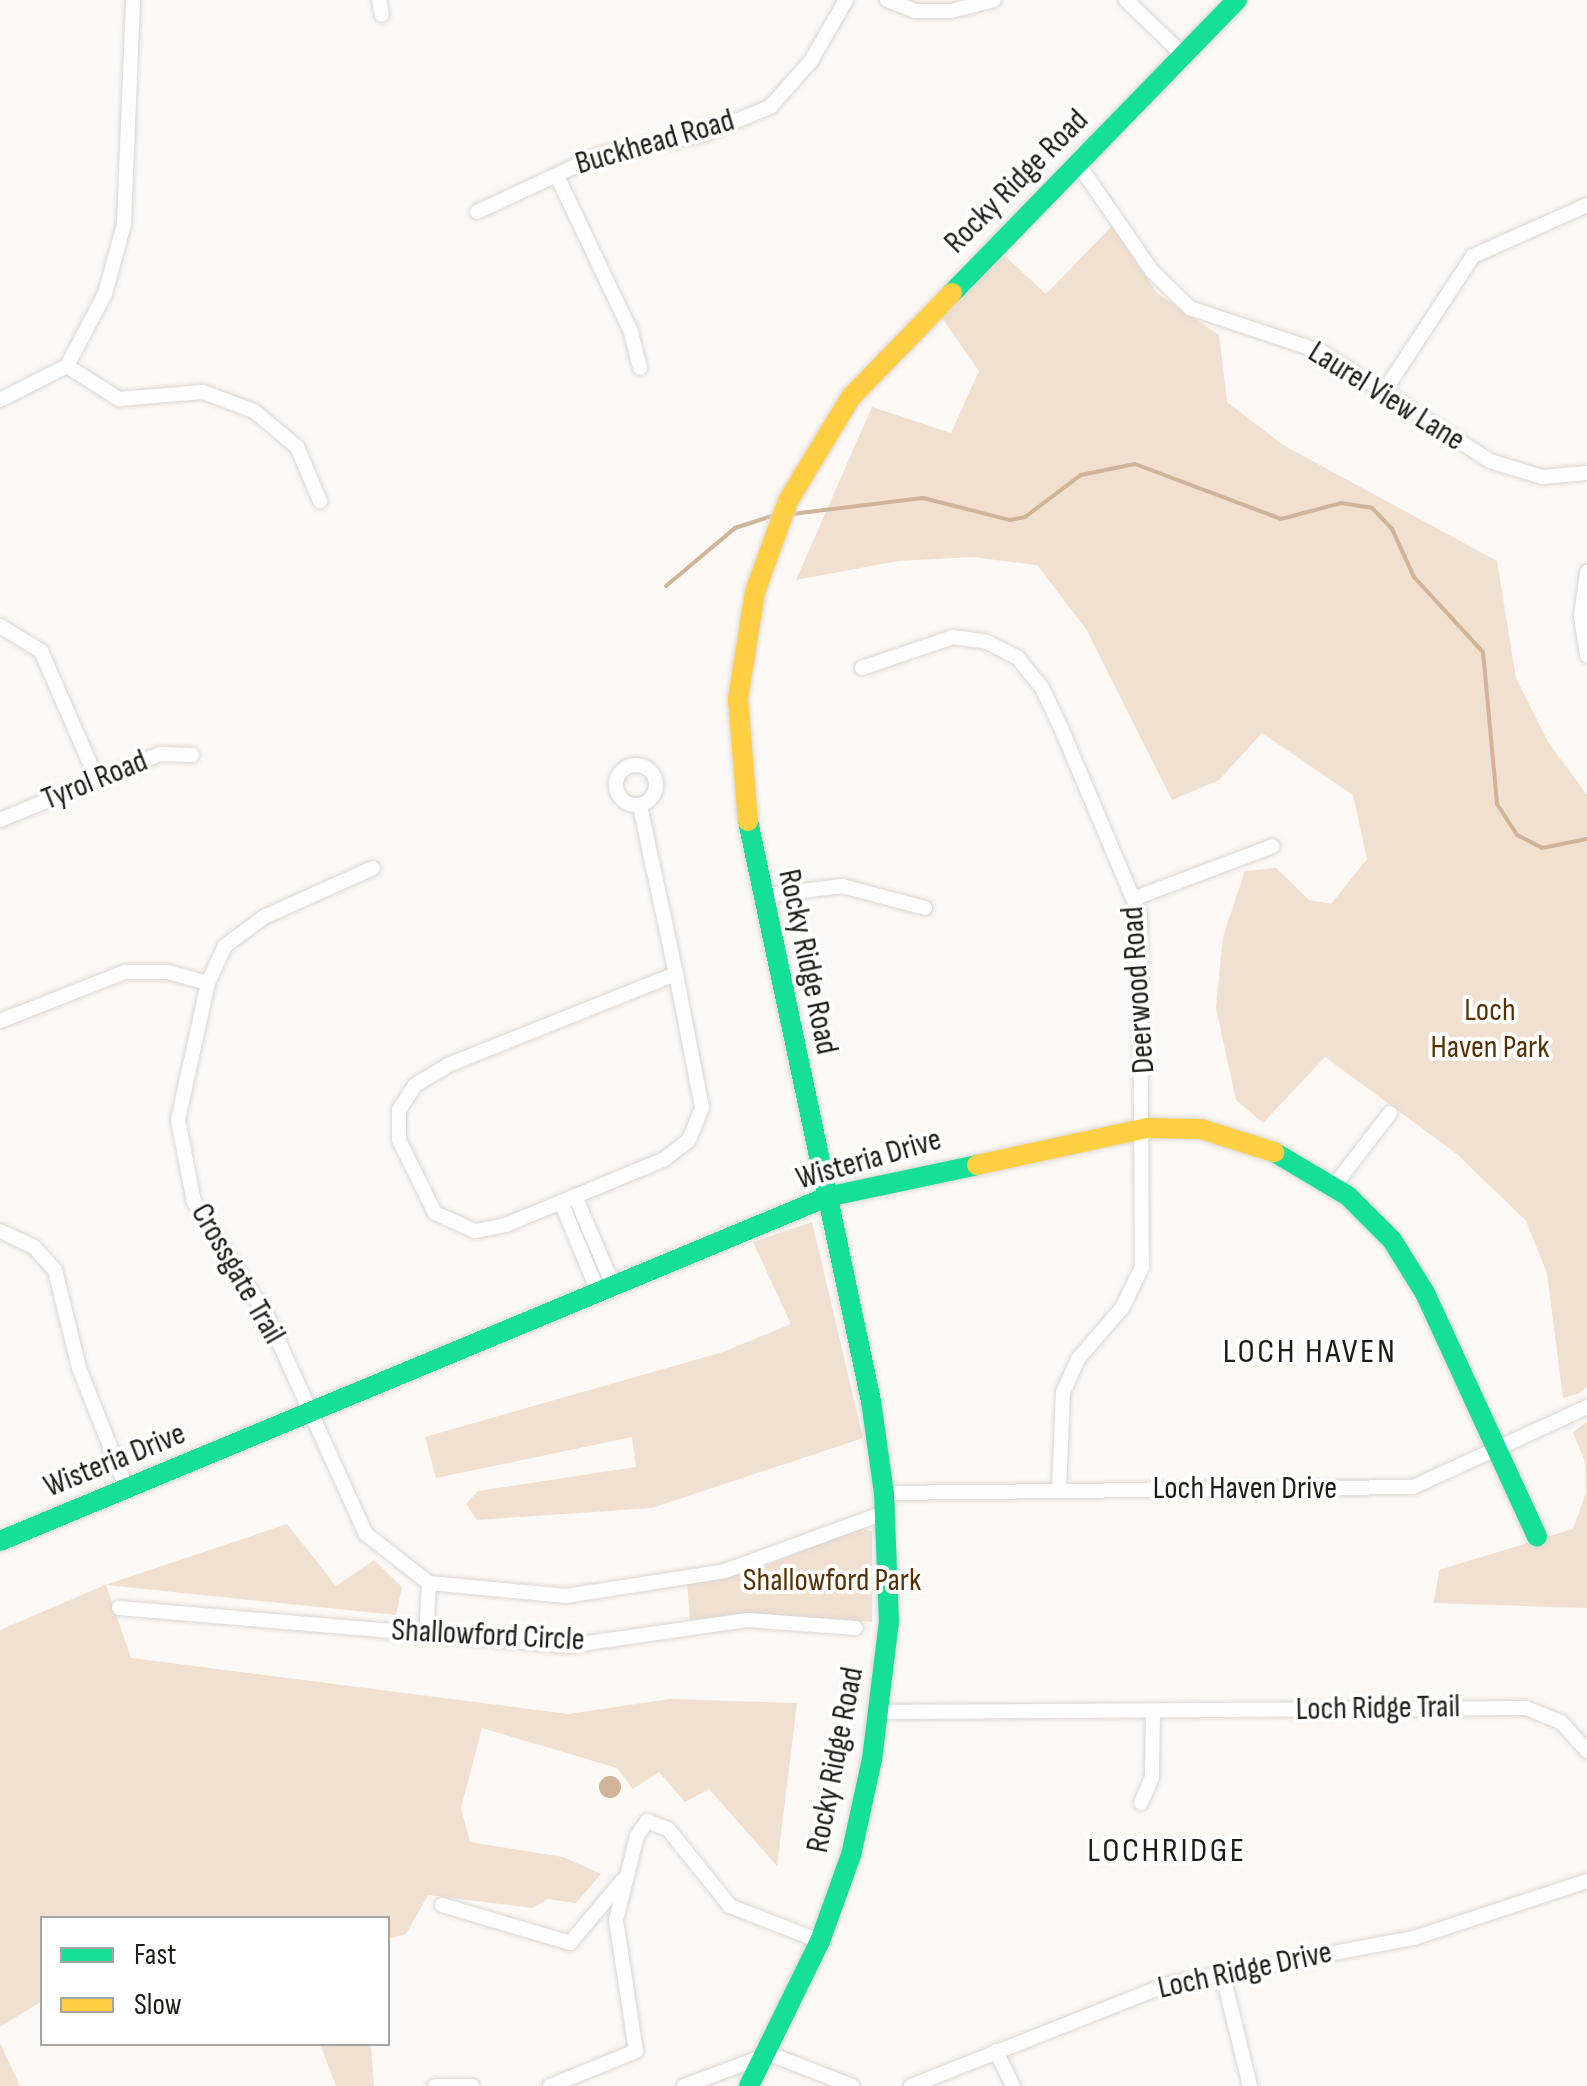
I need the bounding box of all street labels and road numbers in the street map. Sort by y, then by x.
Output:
street label: Buckhead Road [571,102,739,184]
street label: Rocky Ridge Road [937,102,1097,262]
street label: Laurel View Lane [1301,334,1471,460]
street label: Tyrol Road [37,743,153,819]
street label: Rocky Ridge Road [769,866,845,1058]
street label: Deerwood Road [1114,905,1164,1075]
street label: Wisteria Drive [792,1121,946,1199]
street label: Crossgate Trail [182,1197,292,1351]
street label: Wisteria Drive [39,1415,191,1507]
street label: Loch Haven Drive [1153,1470,1337,1508]
street label: Shallowford Circle [390,1612,586,1660]
street label: Rocky Ridge Road [799,1664,873,1856]
street label: Loch Ridge Trail [1295,1688,1461,1730]
street label: Loch Ridge Drive [1154,1934,1336,2008]

